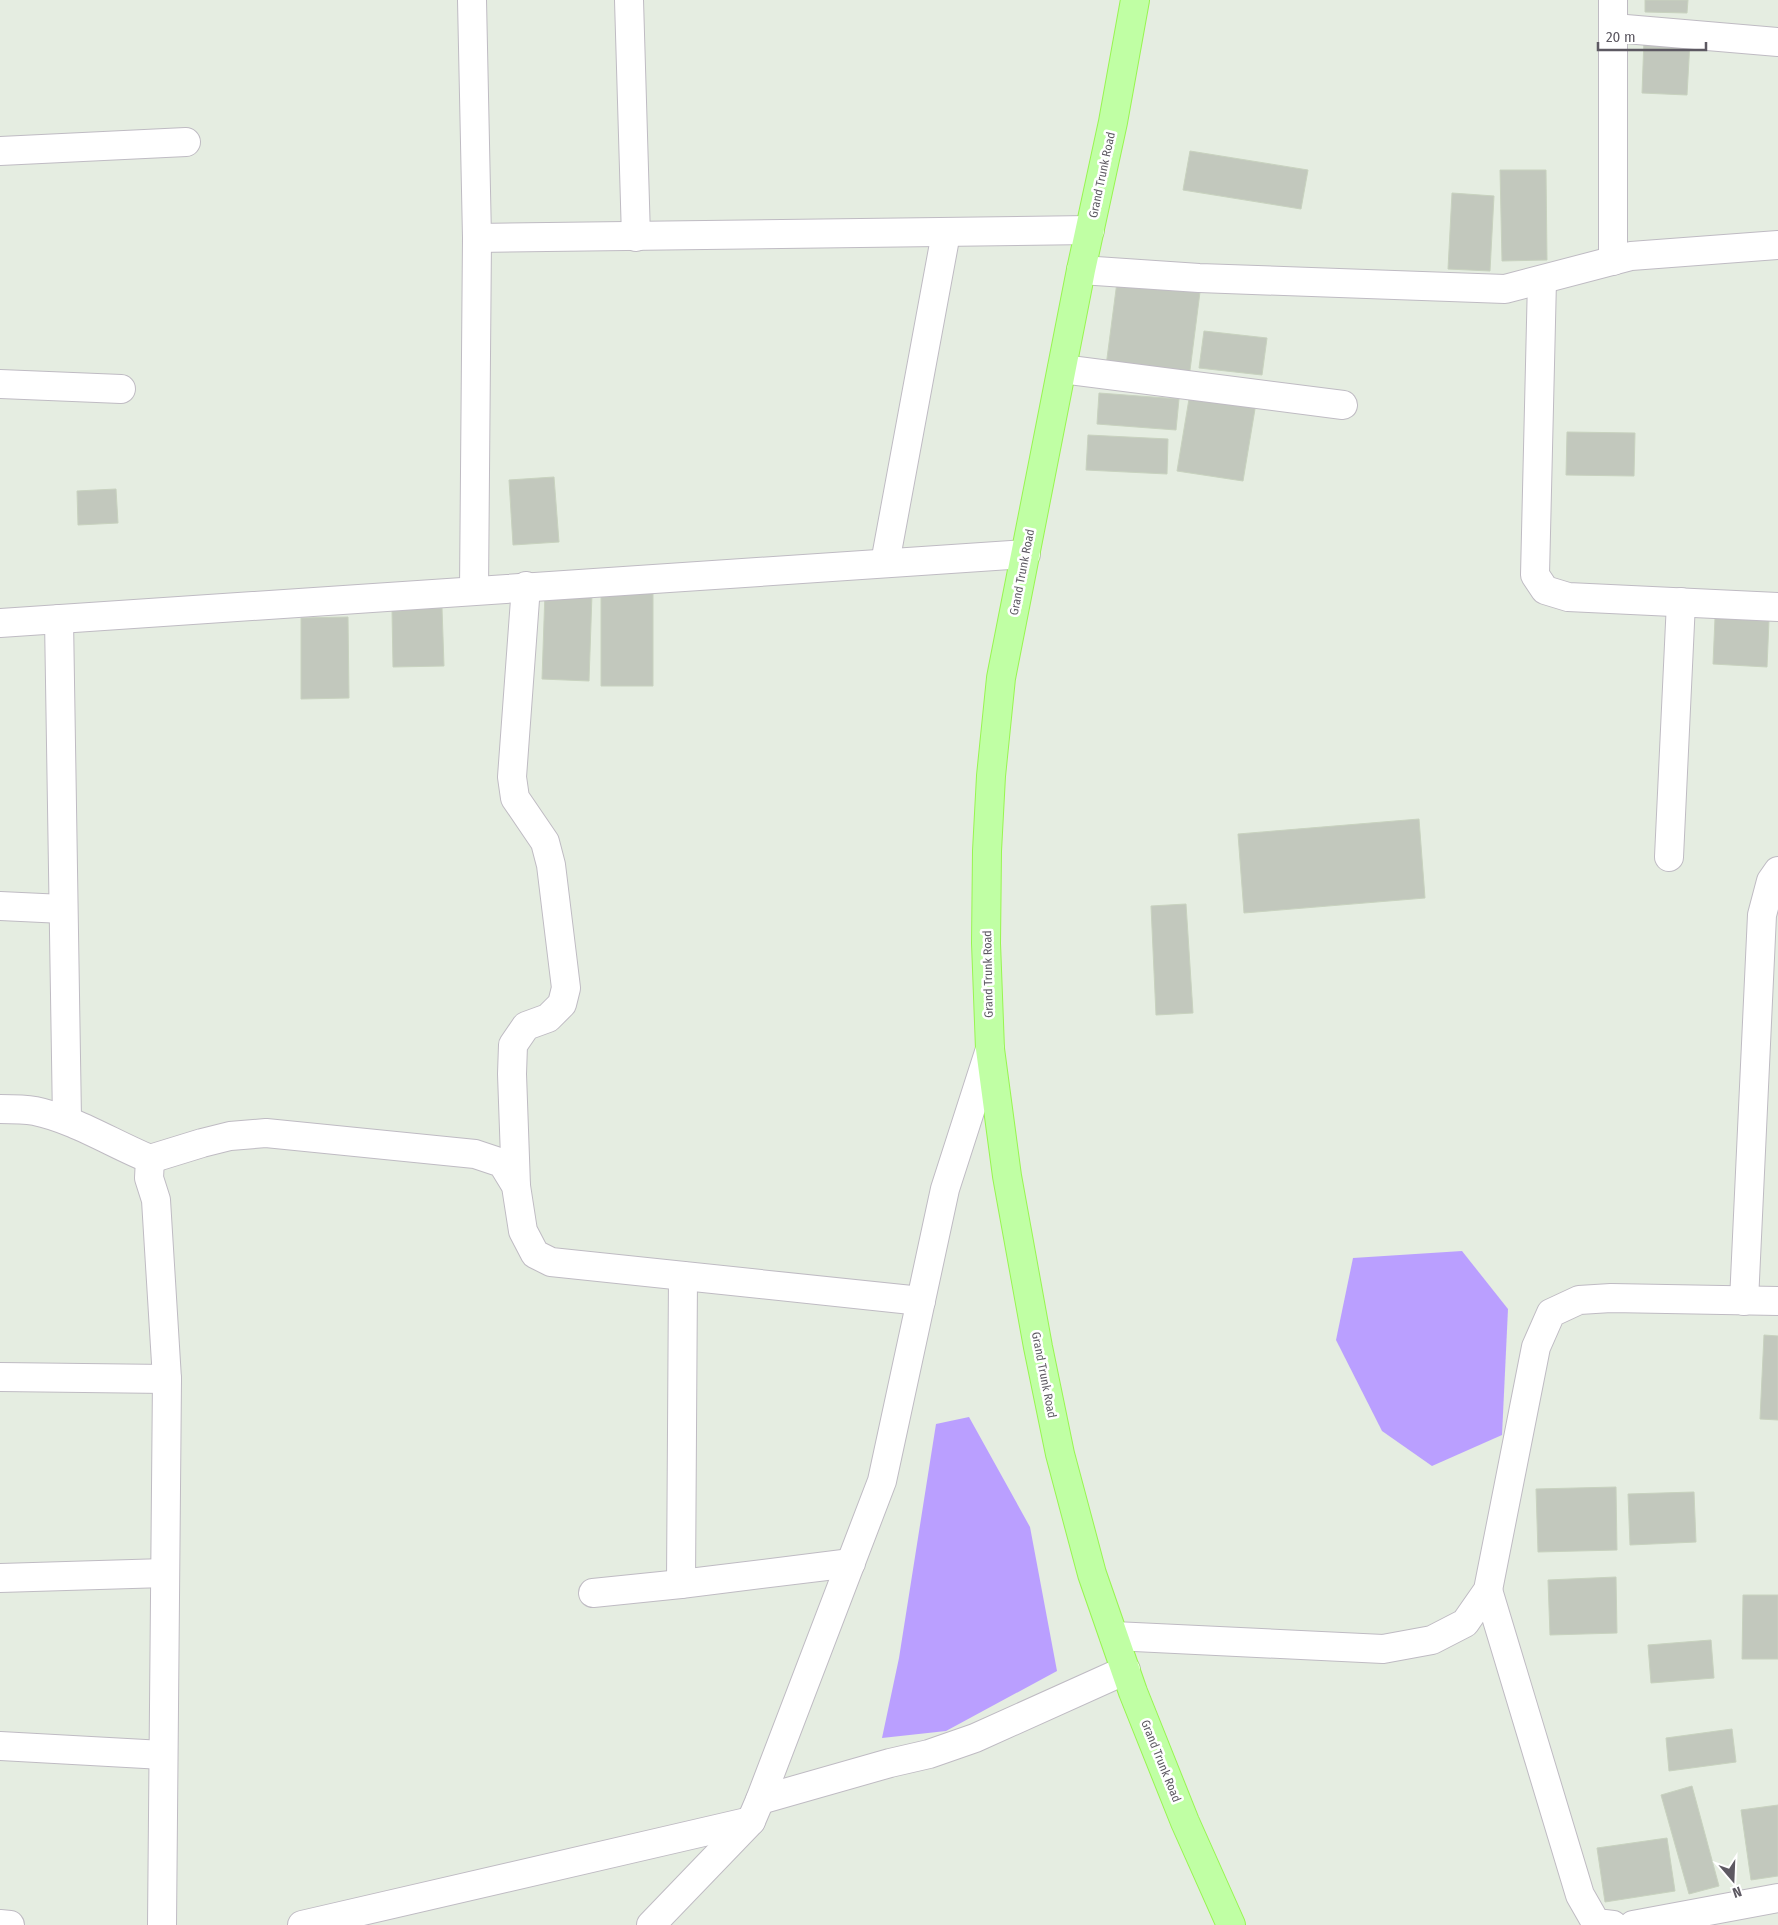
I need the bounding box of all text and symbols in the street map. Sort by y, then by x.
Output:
scale bar [1598,20,1706,52]
text: 20 m [1606,28,1636,46]
street label: Grand Trunk Road [1086,131,1118,219]
street label: Grand Trunk Road [1007,528,1037,616]
street label: Grand Trunk Road [980,930,996,1018]
street label: Grand Trunk Road [1029,1331,1059,1419]
street label: Grand Trunk Road [1138,1718,1184,1804]
north arrow [1708,1855,1758,1905]
text: N [1730,1882,1744,1901]

